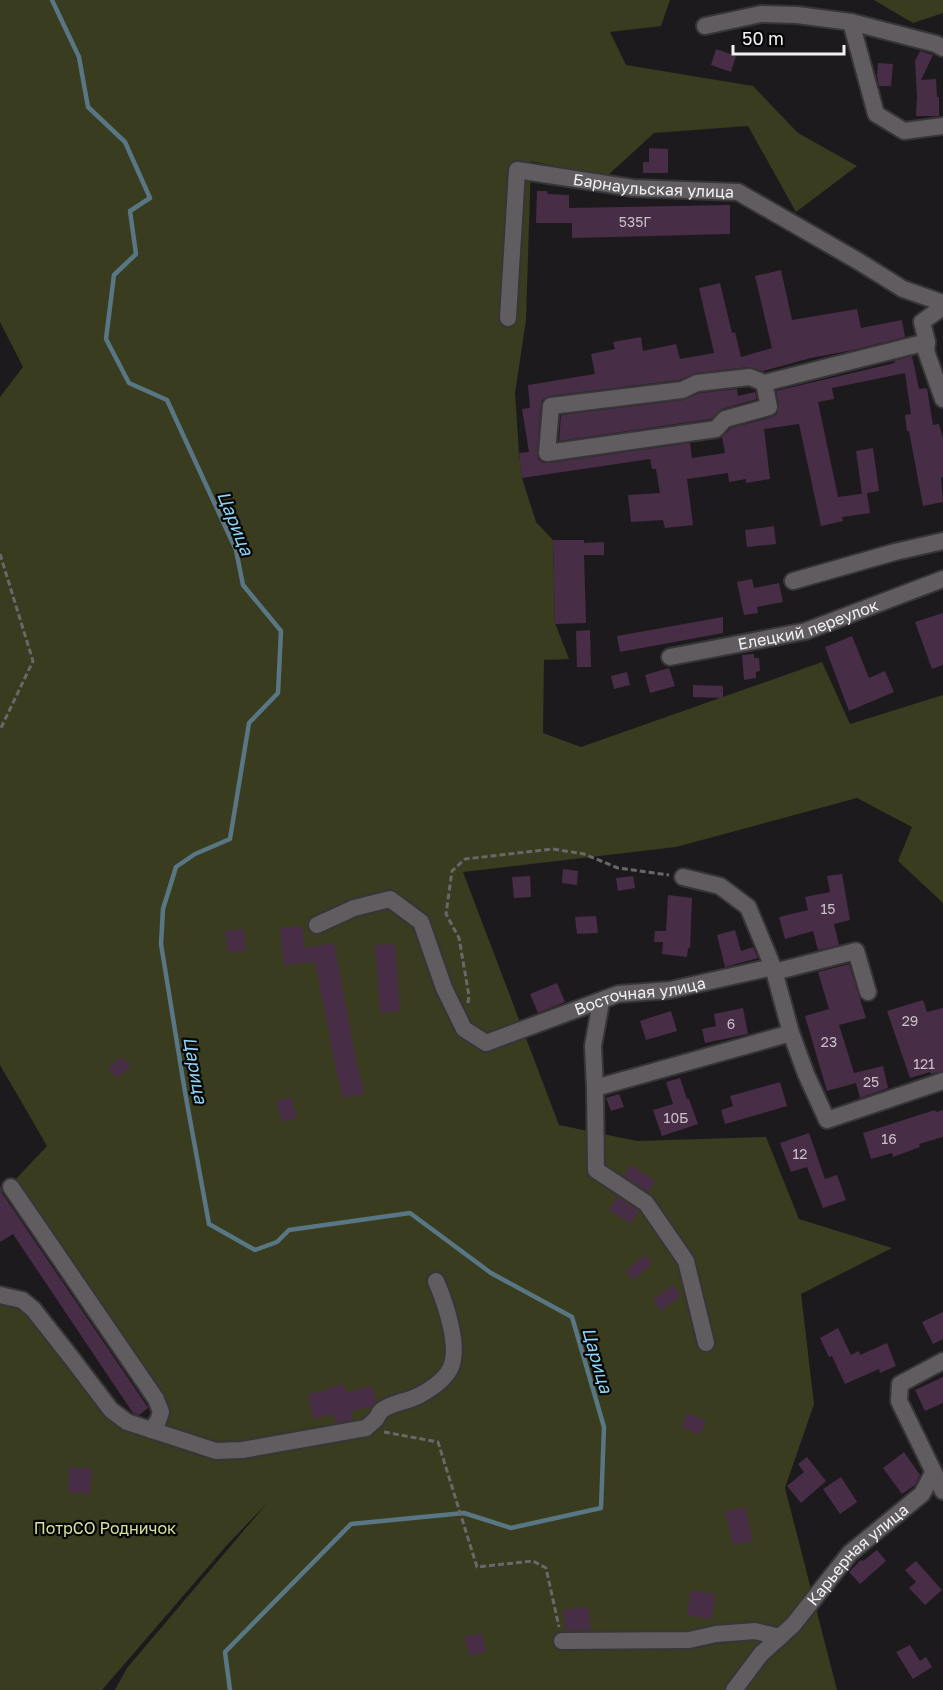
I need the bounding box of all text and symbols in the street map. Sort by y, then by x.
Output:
scale bar [733,18,844,56]
text: 50 m [742,27,784,49]
street label: Барнаульская улица [572,169,734,202]
house number: 535Г [619,213,651,230]
water label: Царица [213,488,259,559]
street label: Елецкий переулок [736,595,881,654]
house number: 15 [821,900,835,917]
street label: Восточная улица [572,972,707,1019]
house number: 29 [902,1012,918,1029]
house number: 6 [727,1015,735,1032]
house number: 23 [821,1033,837,1050]
water label: Царица [179,1035,213,1106]
house number: 121 [913,1055,935,1072]
house number: 25 [863,1073,879,1090]
house number: 10Б [664,1109,688,1126]
house number: 16 [881,1130,897,1147]
house number: 12 [793,1145,807,1162]
water label: Царица [578,1325,618,1396]
street label: Карьерная улица [802,1499,912,1610]
park label: ПотрСО Родничок [34,1518,176,1538]

